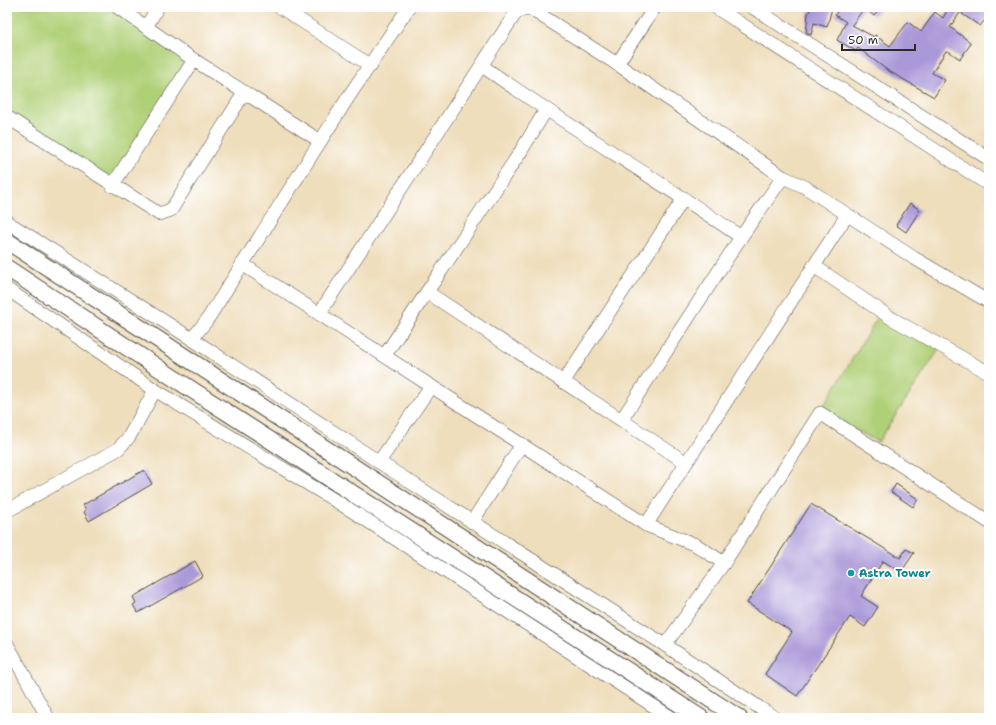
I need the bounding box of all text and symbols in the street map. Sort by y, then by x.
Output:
scale bar [842,26,915,52]
text: 50 m [848,32,878,48]
place label: Astra Tower [859,566,931,581]
marker: Astra Tower [846,568,856,578]

